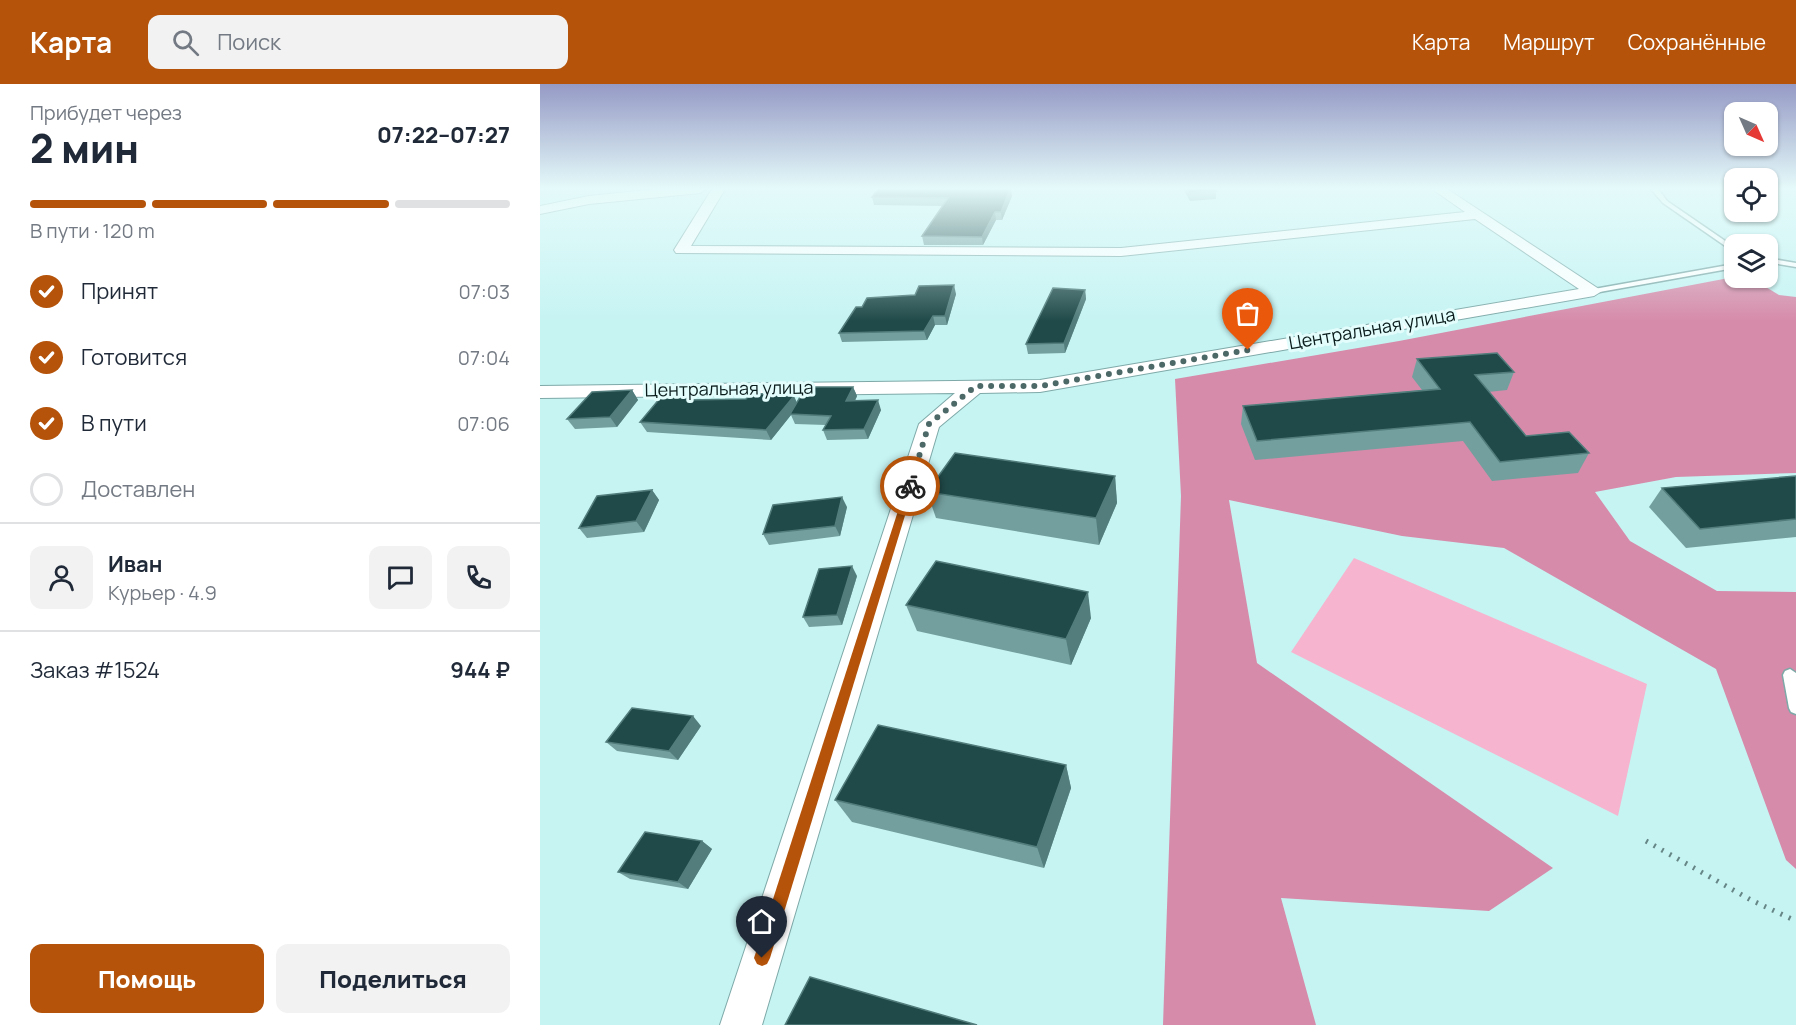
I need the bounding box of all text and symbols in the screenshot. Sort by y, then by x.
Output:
search box [148,15,568,69]
text: Карта [30,23,112,61]
icon: search [169,26,202,59]
text: Поиск [217,27,281,57]
text: Карта [1412,28,1470,56]
text: Маршрут [1503,28,1595,56]
text: Сохранённые [1628,28,1766,56]
text: Прибудет через [30,99,182,126]
north arrow [1724,102,1778,156]
map controls [1724,102,1778,288]
text: 07:22–07:27 [377,120,510,150]
text: 2 мин [30,121,139,175]
button: locate [1724,168,1778,222]
text: В пути · 120 m [30,217,155,244]
button: layers [1724,234,1778,288]
icon: check [30,275,63,308]
text: Принят [81,276,158,306]
text: 07:03 [459,278,510,305]
pin [1222,288,1273,350]
icon: bag [1231,297,1264,330]
street label: Центральная улица [1287,302,1457,354]
icon: check [30,341,63,374]
text: Готовится [81,342,187,372]
text: 07:04 [458,344,510,371]
street label: Центральная улица [644,375,813,401]
icon: check [30,407,63,440]
text: В пути [81,408,147,438]
text: 07:06 [457,410,510,437]
courier [880,456,940,516]
icon: bike [894,470,927,503]
text: Доставлен [81,474,195,504]
button: person [30,546,93,609]
button: chat [369,546,432,609]
button: phone [447,546,510,609]
text: Иван [108,549,162,579]
text: Курьер · 4.9 [108,579,217,606]
text: Заказ #1524 [30,655,160,685]
text: 944 ₽ [450,655,510,685]
pin [736,896,787,958]
icon: home [745,905,778,938]
button: Помощь [30,944,264,1013]
button: Поделиться [276,944,510,1013]

